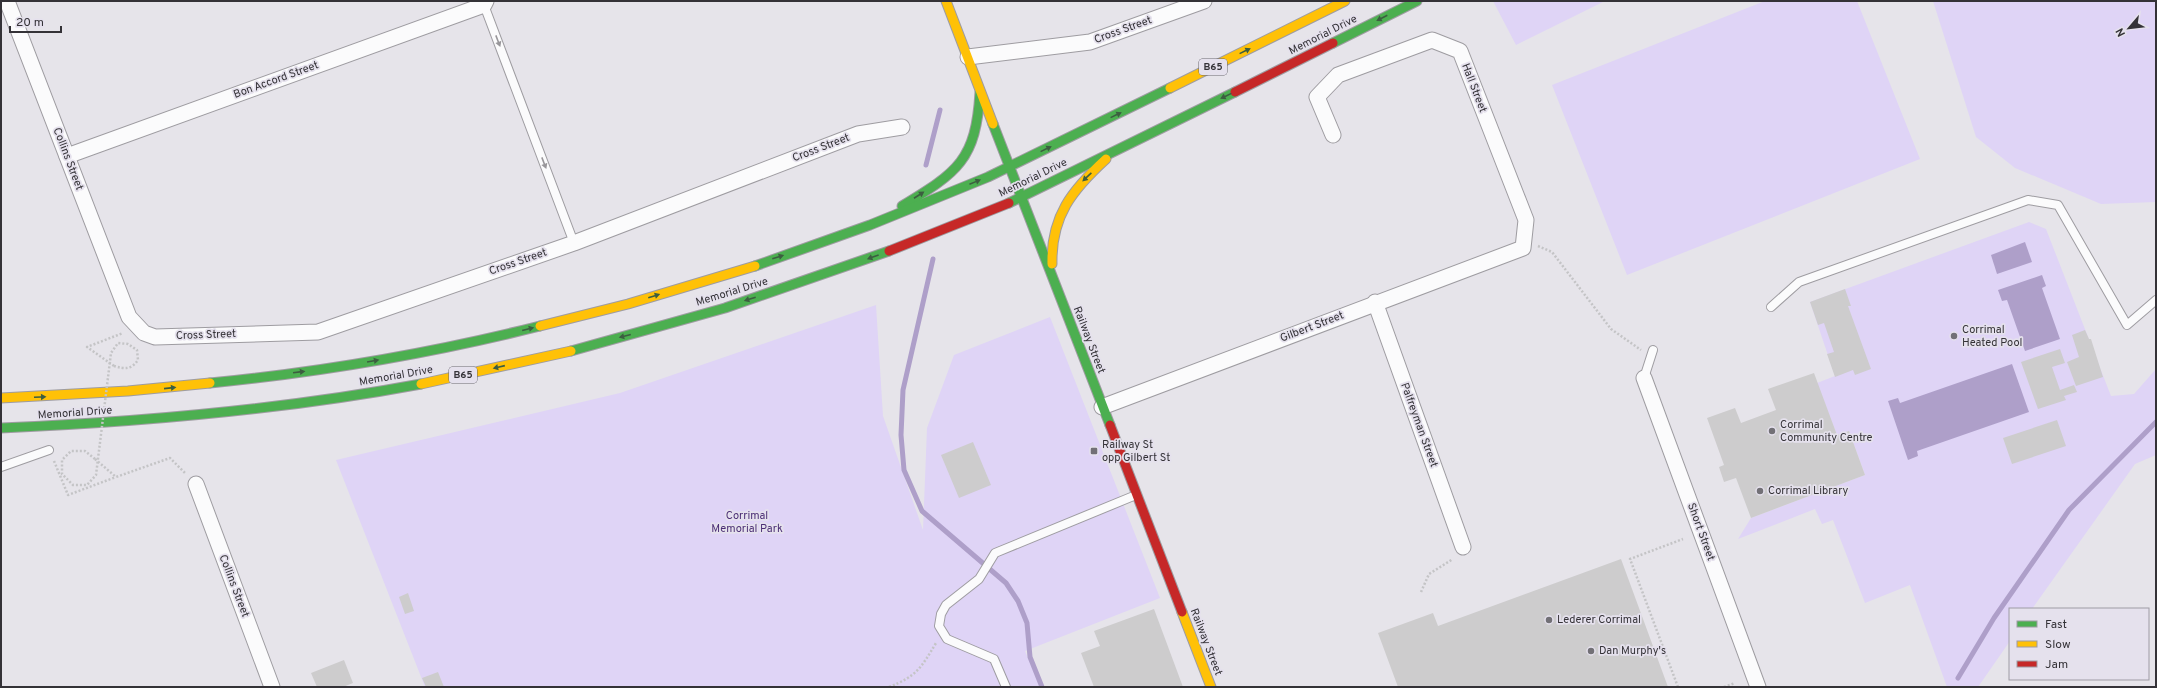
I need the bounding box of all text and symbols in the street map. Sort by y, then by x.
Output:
scale bar [10,8,61,34]
north arrow [2109,8,2149,48]
street label: Memorial Drive [1286,12,1360,58]
street label: Cross Street [1092,13,1154,47]
text: 20 m [16,15,44,31]
one-way arrow [1377,15,1388,22]
text: N [2113,25,2129,39]
one-way arrow [495,36,501,48]
one-way arrow [1240,48,1251,54]
street label: Bon Accord Street [232,58,320,102]
road number: B65 [1199,59,1227,75]
street label: Hall Street [1458,61,1490,115]
one-way arrow [1220,93,1232,99]
one-way arrow [1111,112,1122,118]
street label: Collins Street [50,126,86,192]
street label: Cross Street [790,131,852,165]
one-way arrow [1040,146,1052,152]
street label: Memorial Drive [996,155,1070,201]
one-way arrow [541,157,547,169]
one-way arrow [1082,172,1092,181]
one-way arrow [969,179,981,185]
one-way arrow [913,192,925,199]
street label: Cross Street [487,246,549,278]
one-way arrow [772,254,784,260]
one-way arrow [866,254,878,260]
street label: Memorial Drive [694,274,770,310]
one-way arrow [648,293,660,299]
one-way arrow [743,296,755,302]
street label: Railway Street [1070,304,1108,376]
street label: Gilbert Street [1278,308,1346,346]
place label: Corrimal Heated Pool [1962,323,2022,350]
one-way arrow [522,326,534,332]
street label: Cross Street [176,327,236,343]
marker: Corrimal Heated Pool [1949,331,1959,341]
one-way arrow [619,333,631,339]
one-way arrow [367,358,379,364]
street label: Memorial Drive [358,363,434,389]
one-way arrow [493,365,505,371]
road number: B65 [449,367,477,383]
one-way arrow [293,369,305,376]
street label: Palfreyman Street [1397,381,1441,469]
one-way arrow [164,385,176,391]
one-way arrow [34,394,47,400]
street label: Memorial Drive [37,403,113,423]
place label: Corrimal Community Centre [1780,418,1873,445]
marker: Corrimal Community Centre [1767,426,1777,436]
place label: Railway St opp Gilbert St [1102,438,1171,465]
marker: Railway St opp Gilbert St [1089,446,1099,456]
place label: Corrimal Library [1768,484,1849,498]
marker: Corrimal Library [1755,486,1765,496]
street label: Short Street [1684,501,1718,563]
park label: Corrimal Memorial Park [711,509,783,536]
street label: Collins Street [216,553,252,619]
street label: Railway Street [1187,606,1225,678]
legend [2009,608,2149,680]
place label: Lederer Corrimal [1557,613,1641,627]
marker: Lederer Corrimal [1544,615,1554,625]
text: Fast [2045,617,2067,633]
text: Slow [2045,637,2071,653]
place label: Dan Murphy's [1599,644,1666,658]
marker: Dan Murphy's [1586,646,1596,656]
text: Jam [2045,657,2068,673]

